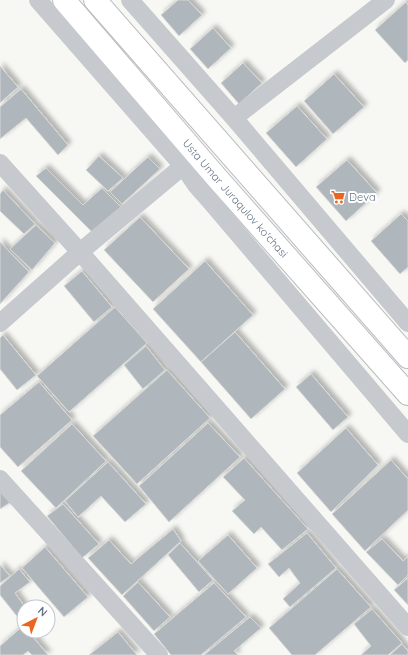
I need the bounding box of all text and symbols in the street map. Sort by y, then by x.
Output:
street label: Usta Umar Juraqulov ko'chasi [180,136,291,260]
supermarket icon: Deva [330,189,346,205]
place label: Deva [349,190,376,204]
north arrow [16,599,56,639]
text: N [35,604,50,619]

